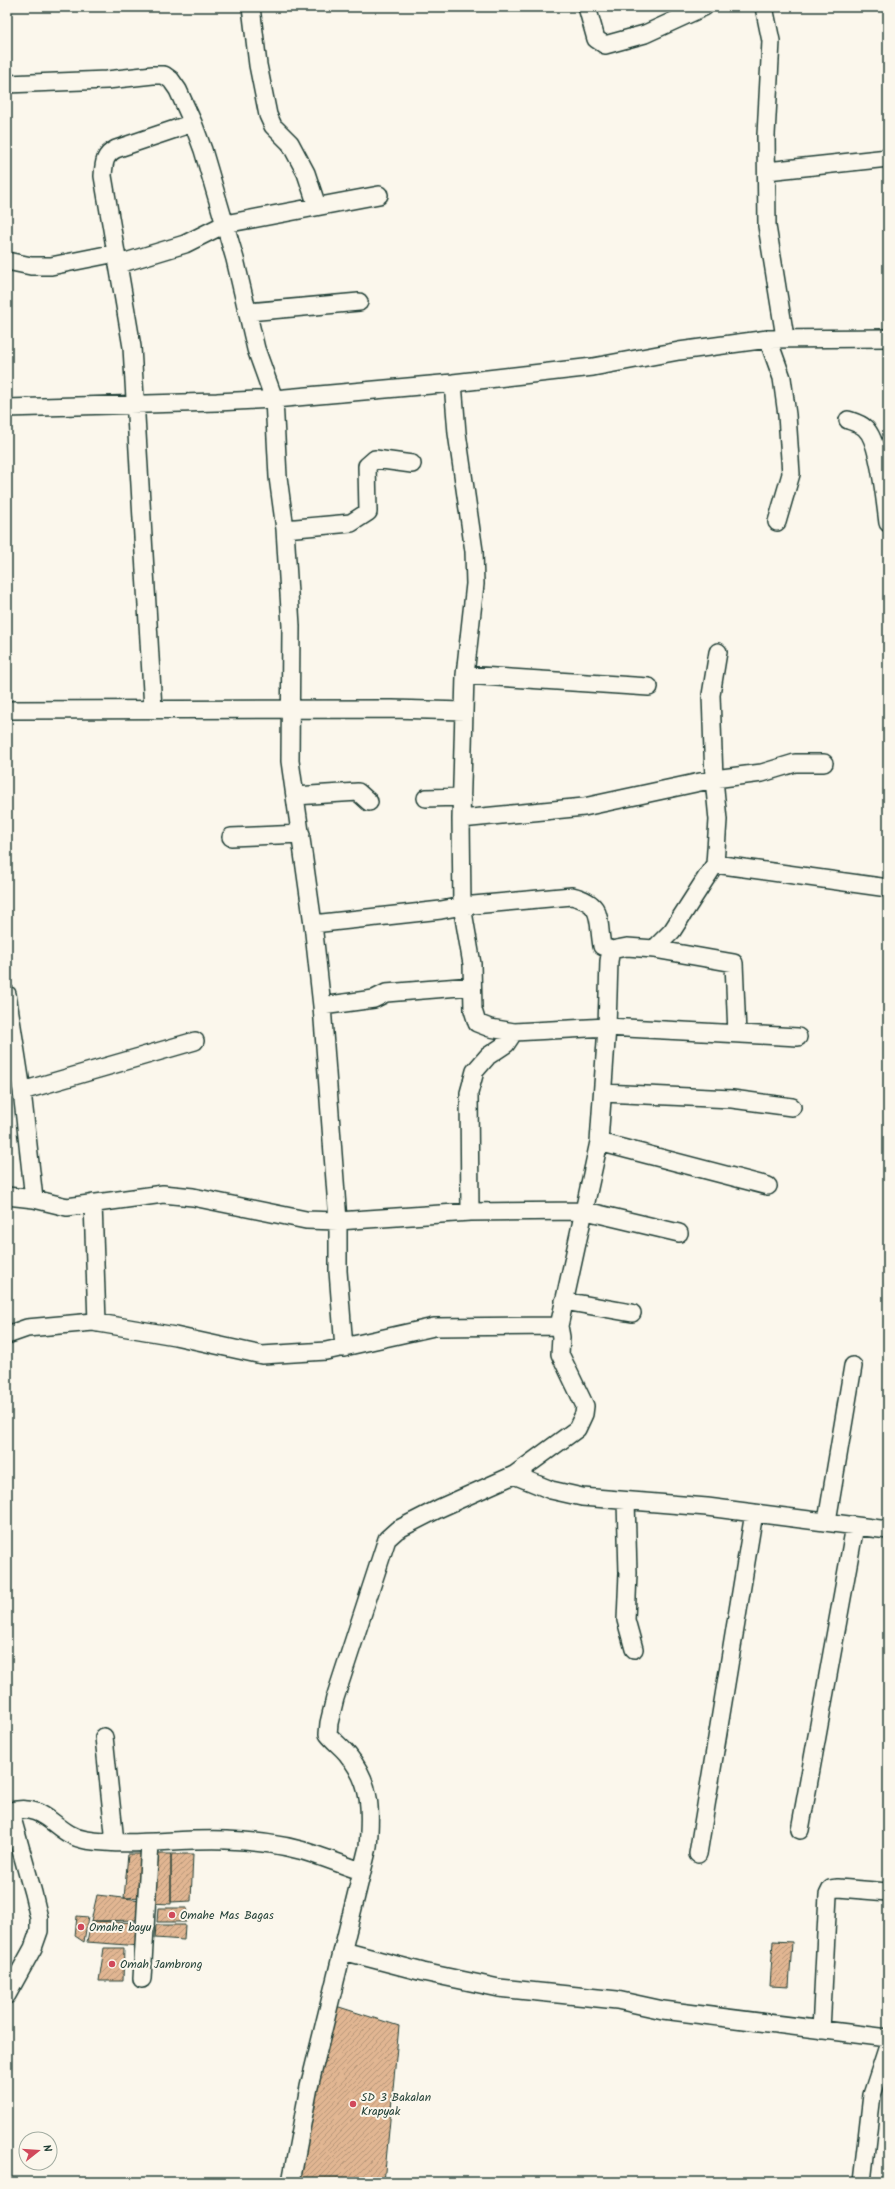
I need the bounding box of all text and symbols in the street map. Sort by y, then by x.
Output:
place label: Omahe Mas Bagas [180,1906,274,1925]
marker: Omahe Mas Bagas [167,1910,177,1920]
place label: Omahe bayu [89,1918,152,1937]
marker: Omahe bayu [76,1922,86,1932]
place label: Omah Jambrong [120,1955,203,1974]
marker: Omah Jambrong [107,1959,117,1969]
place label: SD 3 Bakalan Krapyak [361,2088,431,2121]
marker: SD 3 Bakalan Krapyak [348,2099,358,2109]
north arrow [18,2131,58,2171]
text: N [37,2142,56,2154]

